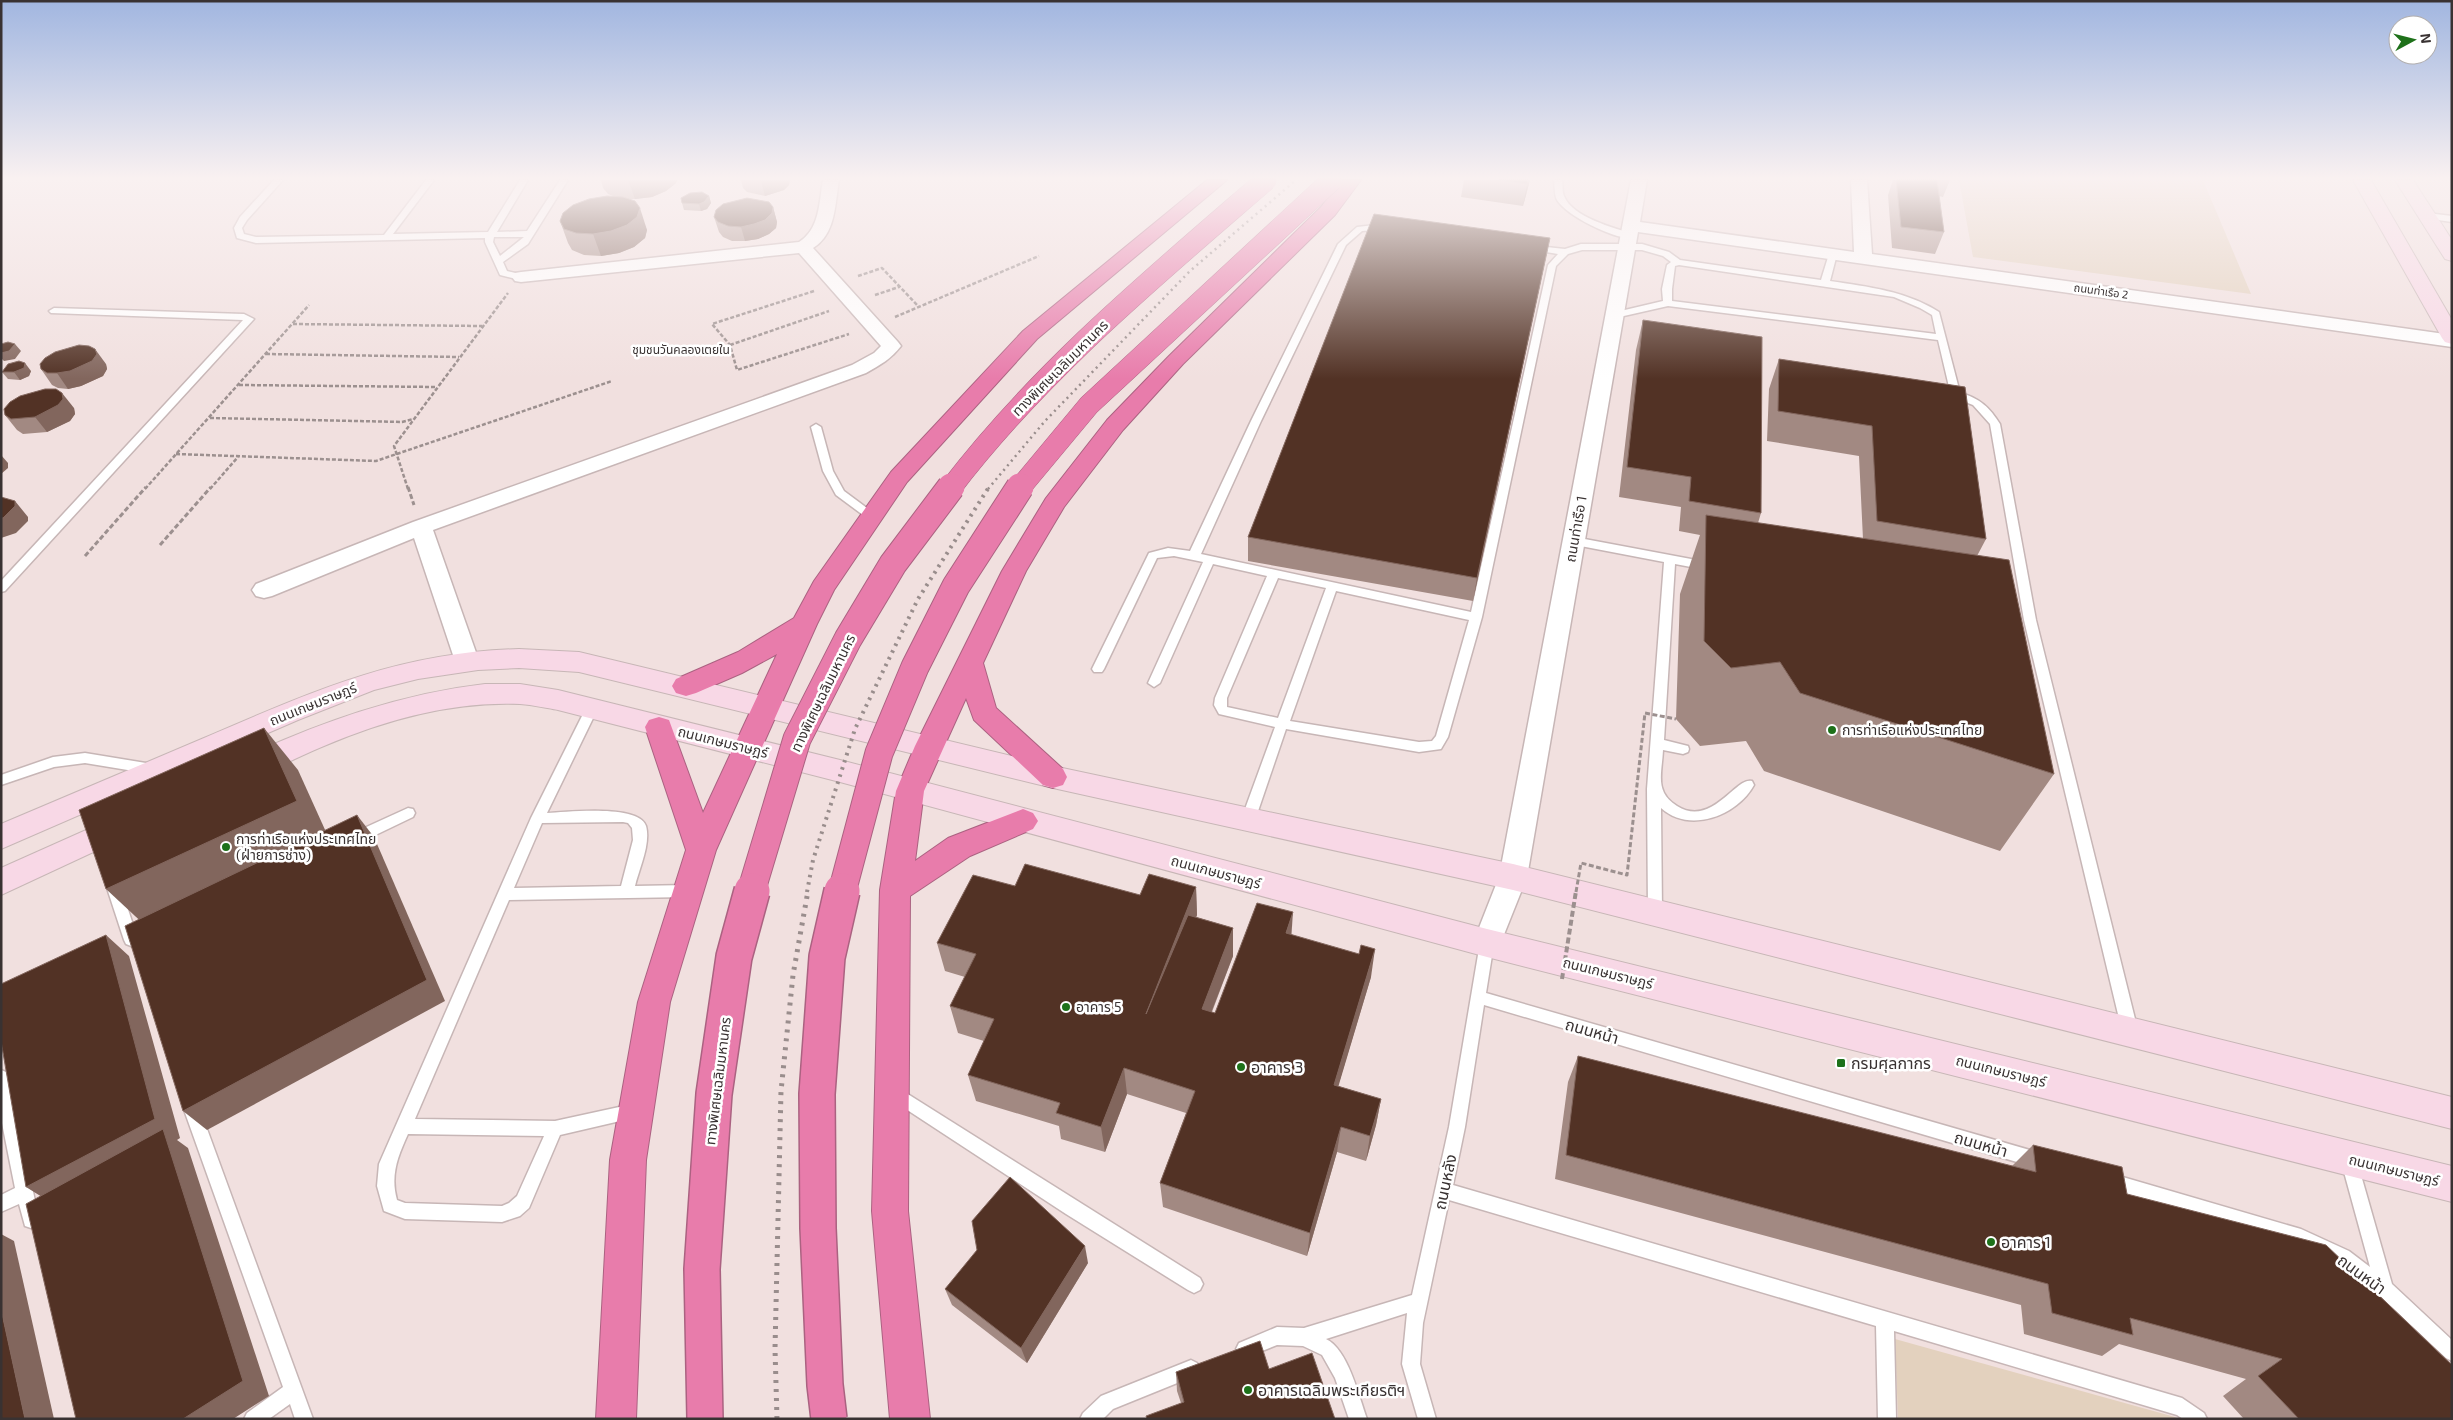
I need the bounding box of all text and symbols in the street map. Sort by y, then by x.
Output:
north arrow [2388,15,2438,65]
text: N [2417,32,2435,44]
street label: ถนนท่าเรือ 2 [2073,280,2129,301]
street label: ทางพิเศษเฉลิมมหานคร [1008,316,1111,419]
district label: ชุมชนวันคลองเตยใน [632,342,730,357]
street label: ถนนท่าเรือ 1 [1561,494,1590,564]
street label: ทางพิเศษเฉลิมมหานคร [787,631,858,754]
street label: ถนนเกษมราษฎร์ [267,678,359,729]
place label: การท่าเรือแห่งประเทศไทย [1842,721,1982,738]
street label: ถนนเกษมราษฎร์ [676,722,771,761]
marker: การท่าเรือแห่งประเทศไทย [1826,724,1838,736]
place label: การท่าเรือแห่งประเทศไทย (ฝ่ายการช่าง) [236,830,376,863]
marker: การท่าเรือแห่งประเทศไทย (ฝ่ายการช่าง) [220,841,232,853]
street label: ถนนเกษมราษฎร์ [1169,851,1264,892]
street label: ถนนเกษมราษฎร์ [1561,953,1656,992]
place label: อาคาร 5 [1076,998,1121,1015]
marker: อาคาร 5 [1060,1001,1072,1013]
street label: ถนนหน้า [1563,1014,1621,1047]
street label: ทางพิเศษเฉลิมมหานคร [701,1016,734,1146]
street label: ถนนเกษมราษฎร์ [1954,1051,2049,1090]
place label: กรมศุลกากร [1851,1053,1931,1073]
place label: อาคาร 3 [1251,1057,1303,1076]
marker: กรมศุลกากร [1835,1057,1847,1069]
marker: อาคาร 3 [1235,1061,1247,1073]
street label: ถนนหน้า [1952,1127,2010,1160]
street label: ถนนเกษมราษฎร์ [2347,1150,2442,1189]
street label: ถนนหลัง [1429,1152,1460,1211]
place label: อาคาร 1 [2001,1232,2051,1251]
marker: อาคาร 1 [1985,1236,1997,1248]
street label: ถนนหน้า [2334,1250,2390,1297]
place label: อาคารเฉลิมพระเกียรติฯ [1258,1380,1405,1399]
marker: อาคารเฉลิมพระเกียรติฯ [1242,1384,1254,1396]

